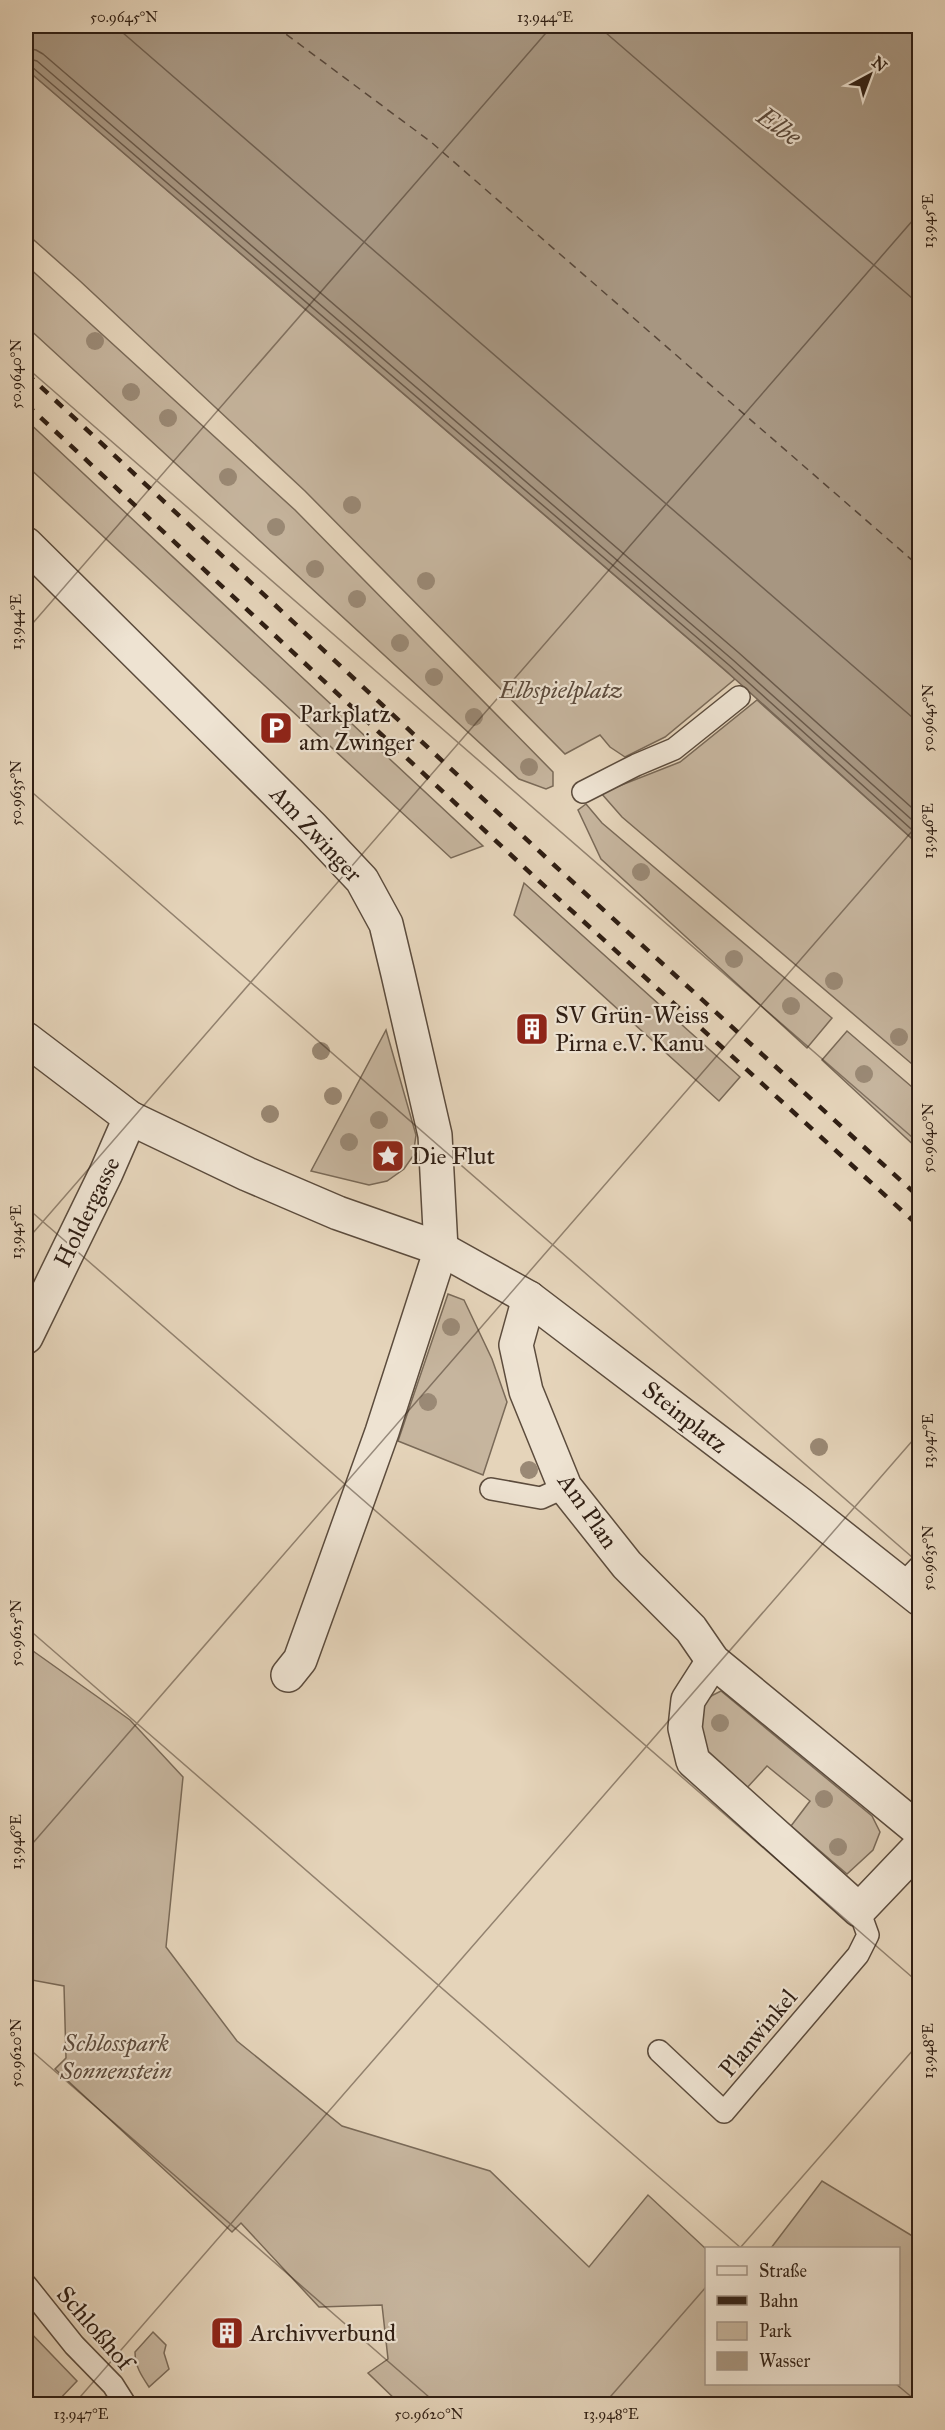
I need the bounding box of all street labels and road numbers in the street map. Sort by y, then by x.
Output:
street label: Am Zwinger [263,779,368,889]
street label: Holdergasse [47,1152,127,1272]
street label: Steinplatz [636,1374,734,1460]
street label: Am Plan [551,1467,625,1554]
street label: Planwinkel [712,1982,804,2083]
street label: Schloßhof [50,2280,142,2379]

